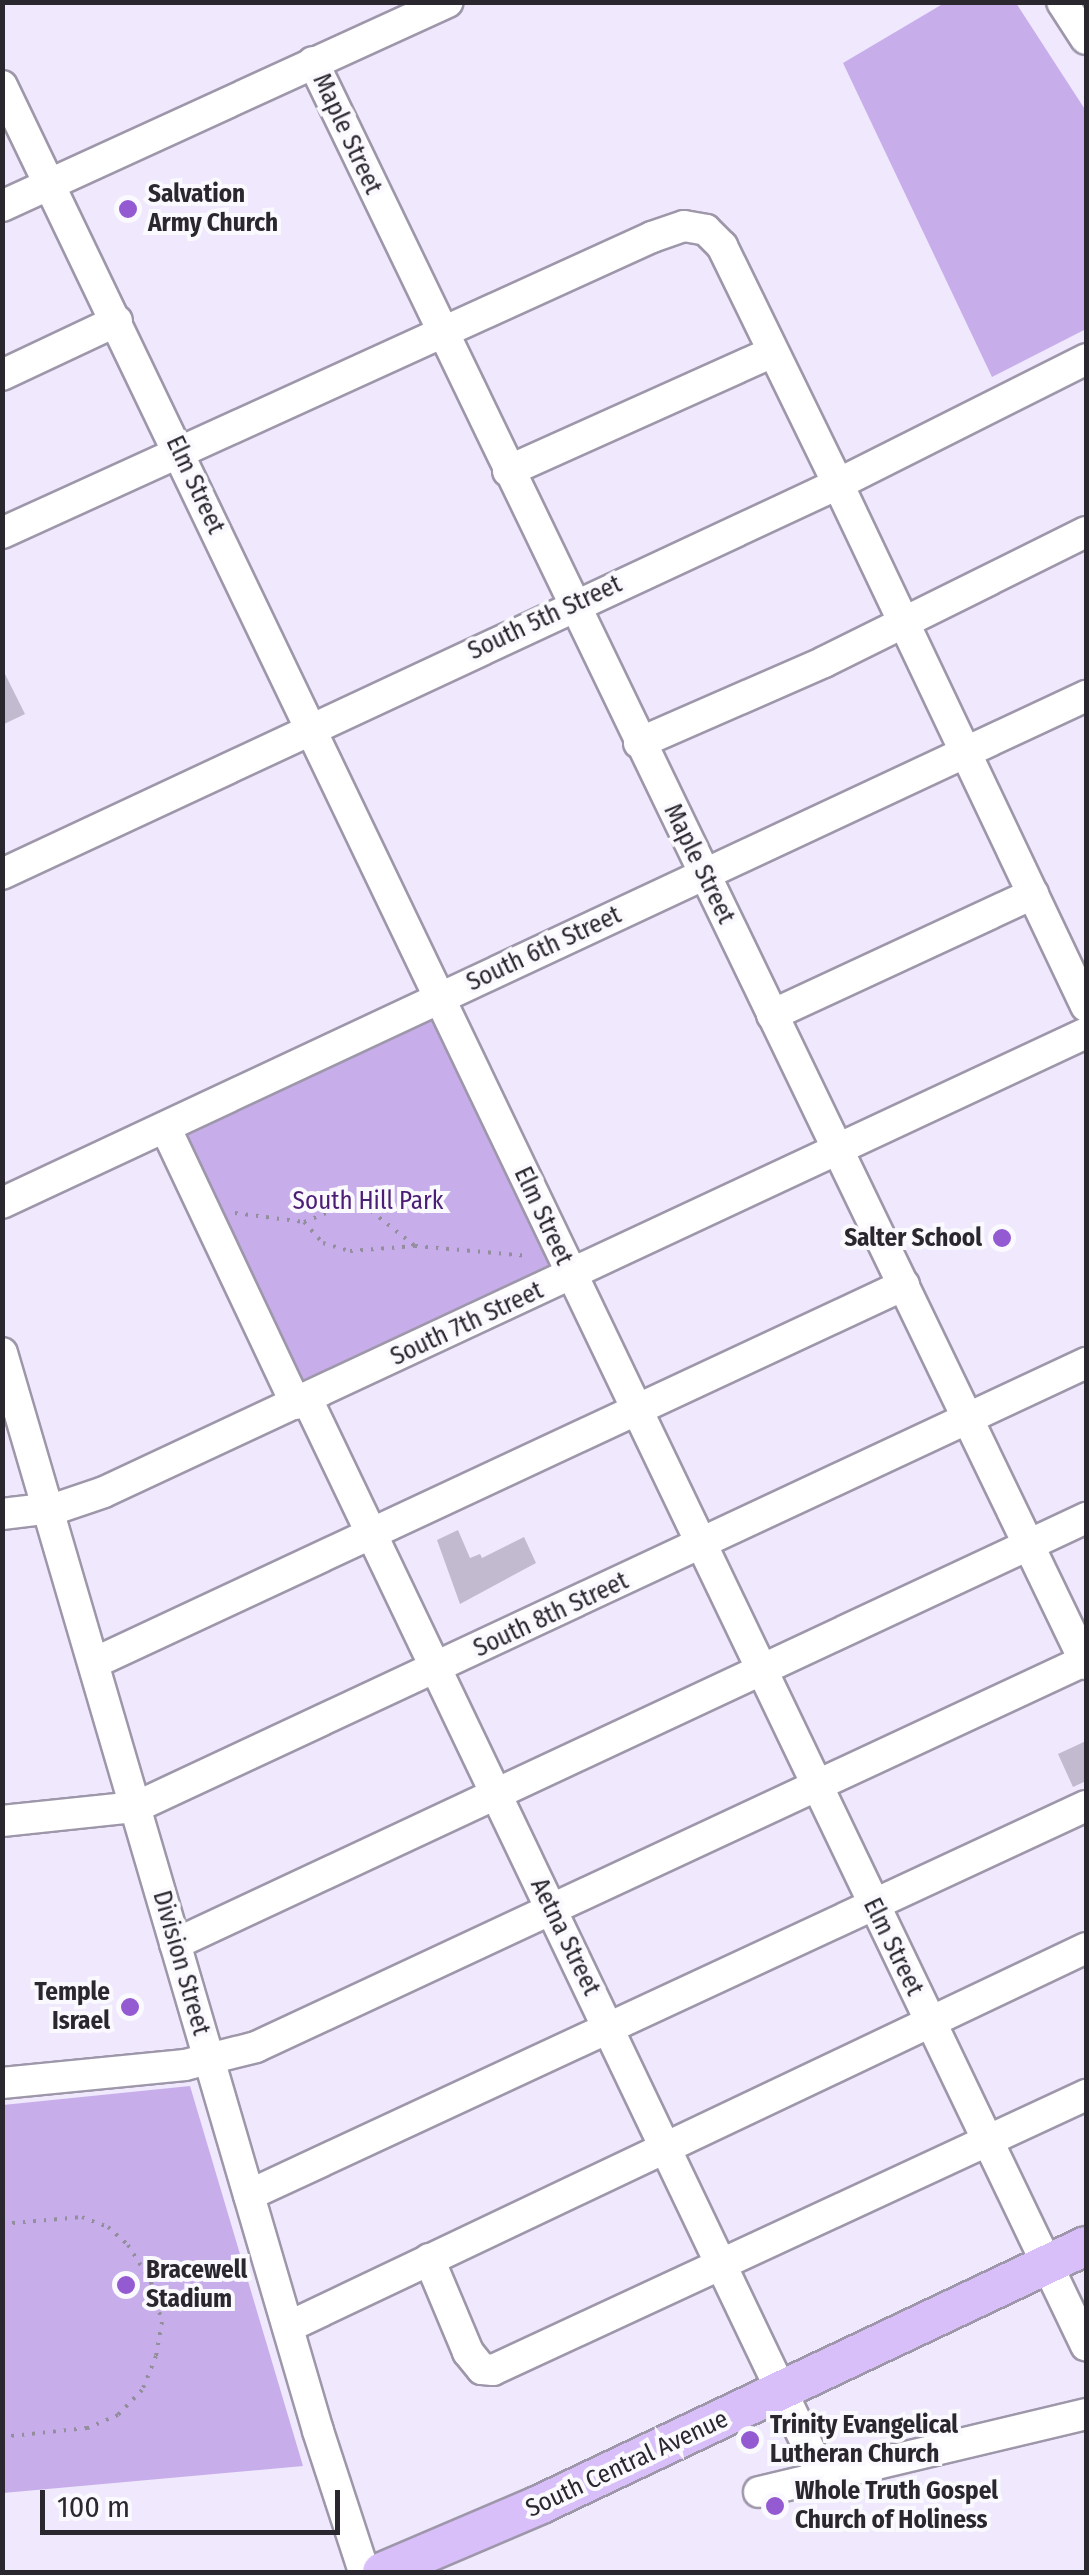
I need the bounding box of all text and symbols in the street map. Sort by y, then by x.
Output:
street label: Maple Street [306,69,388,199]
place label: Salvation Army Church [148,180,278,239]
marker: Salvation Army Church [117,198,139,220]
street label: Elm Street [159,431,231,539]
street label: South 5th Street [464,569,626,667]
street label: Maple Street [657,799,741,929]
street label: South 6th Street [462,900,626,998]
street label: Elm Street [507,1162,579,1270]
park label: South Hill Park [293,1186,443,1216]
place label: Salter School [844,1223,982,1253]
marker: Salter School [991,1227,1013,1249]
street label: South 7th Street [386,1276,548,1372]
street label: South 8th Street [469,1566,633,1664]
street label: Aetna Street [524,1874,606,2000]
street label: Division Street [146,1887,216,2039]
street label: Elm Street [857,1893,929,2001]
place label: Temple Israel [34,1978,110,2037]
marker: Temple Israel [119,1996,141,2018]
place label: Bracewell Stadium [146,2256,247,2315]
marker: Bracewell Stadium [115,2274,137,2296]
street label: South Central Avenue [521,2404,733,2524]
place label: Trinity Evangelical Lutheran Church [770,2411,958,2470]
marker: Trinity Evangelical Lutheran Church [739,2429,761,2451]
scale bar [45,2470,345,2532]
place label: Whole Truth Gospel Church of Holiness [795,2477,998,2536]
text: 100 m [57,2489,130,2525]
marker: Whole Truth Gospel Church of Holiness [764,2495,786,2517]

